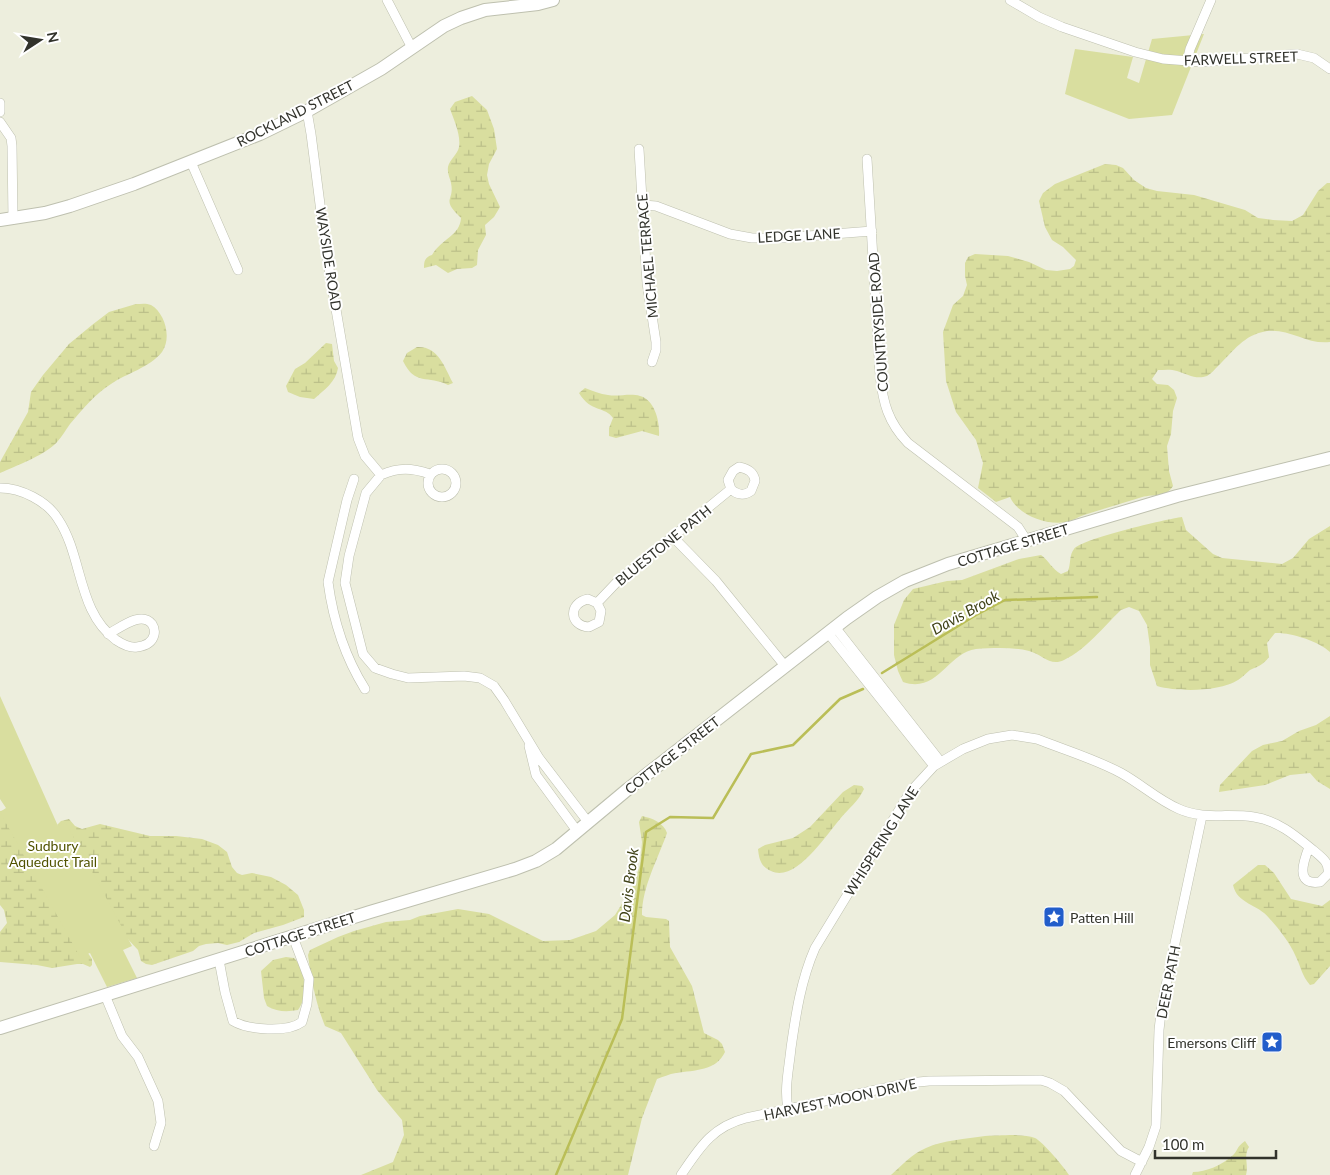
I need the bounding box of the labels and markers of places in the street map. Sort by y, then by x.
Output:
place icon: Patten Hill [1042,905,1066,929]
place label: Patten Hill [1070,909,1134,926]
place icon: Emersons Cliff [1260,1030,1284,1054]
place label: Emersons Cliff [1167,1034,1257,1051]

